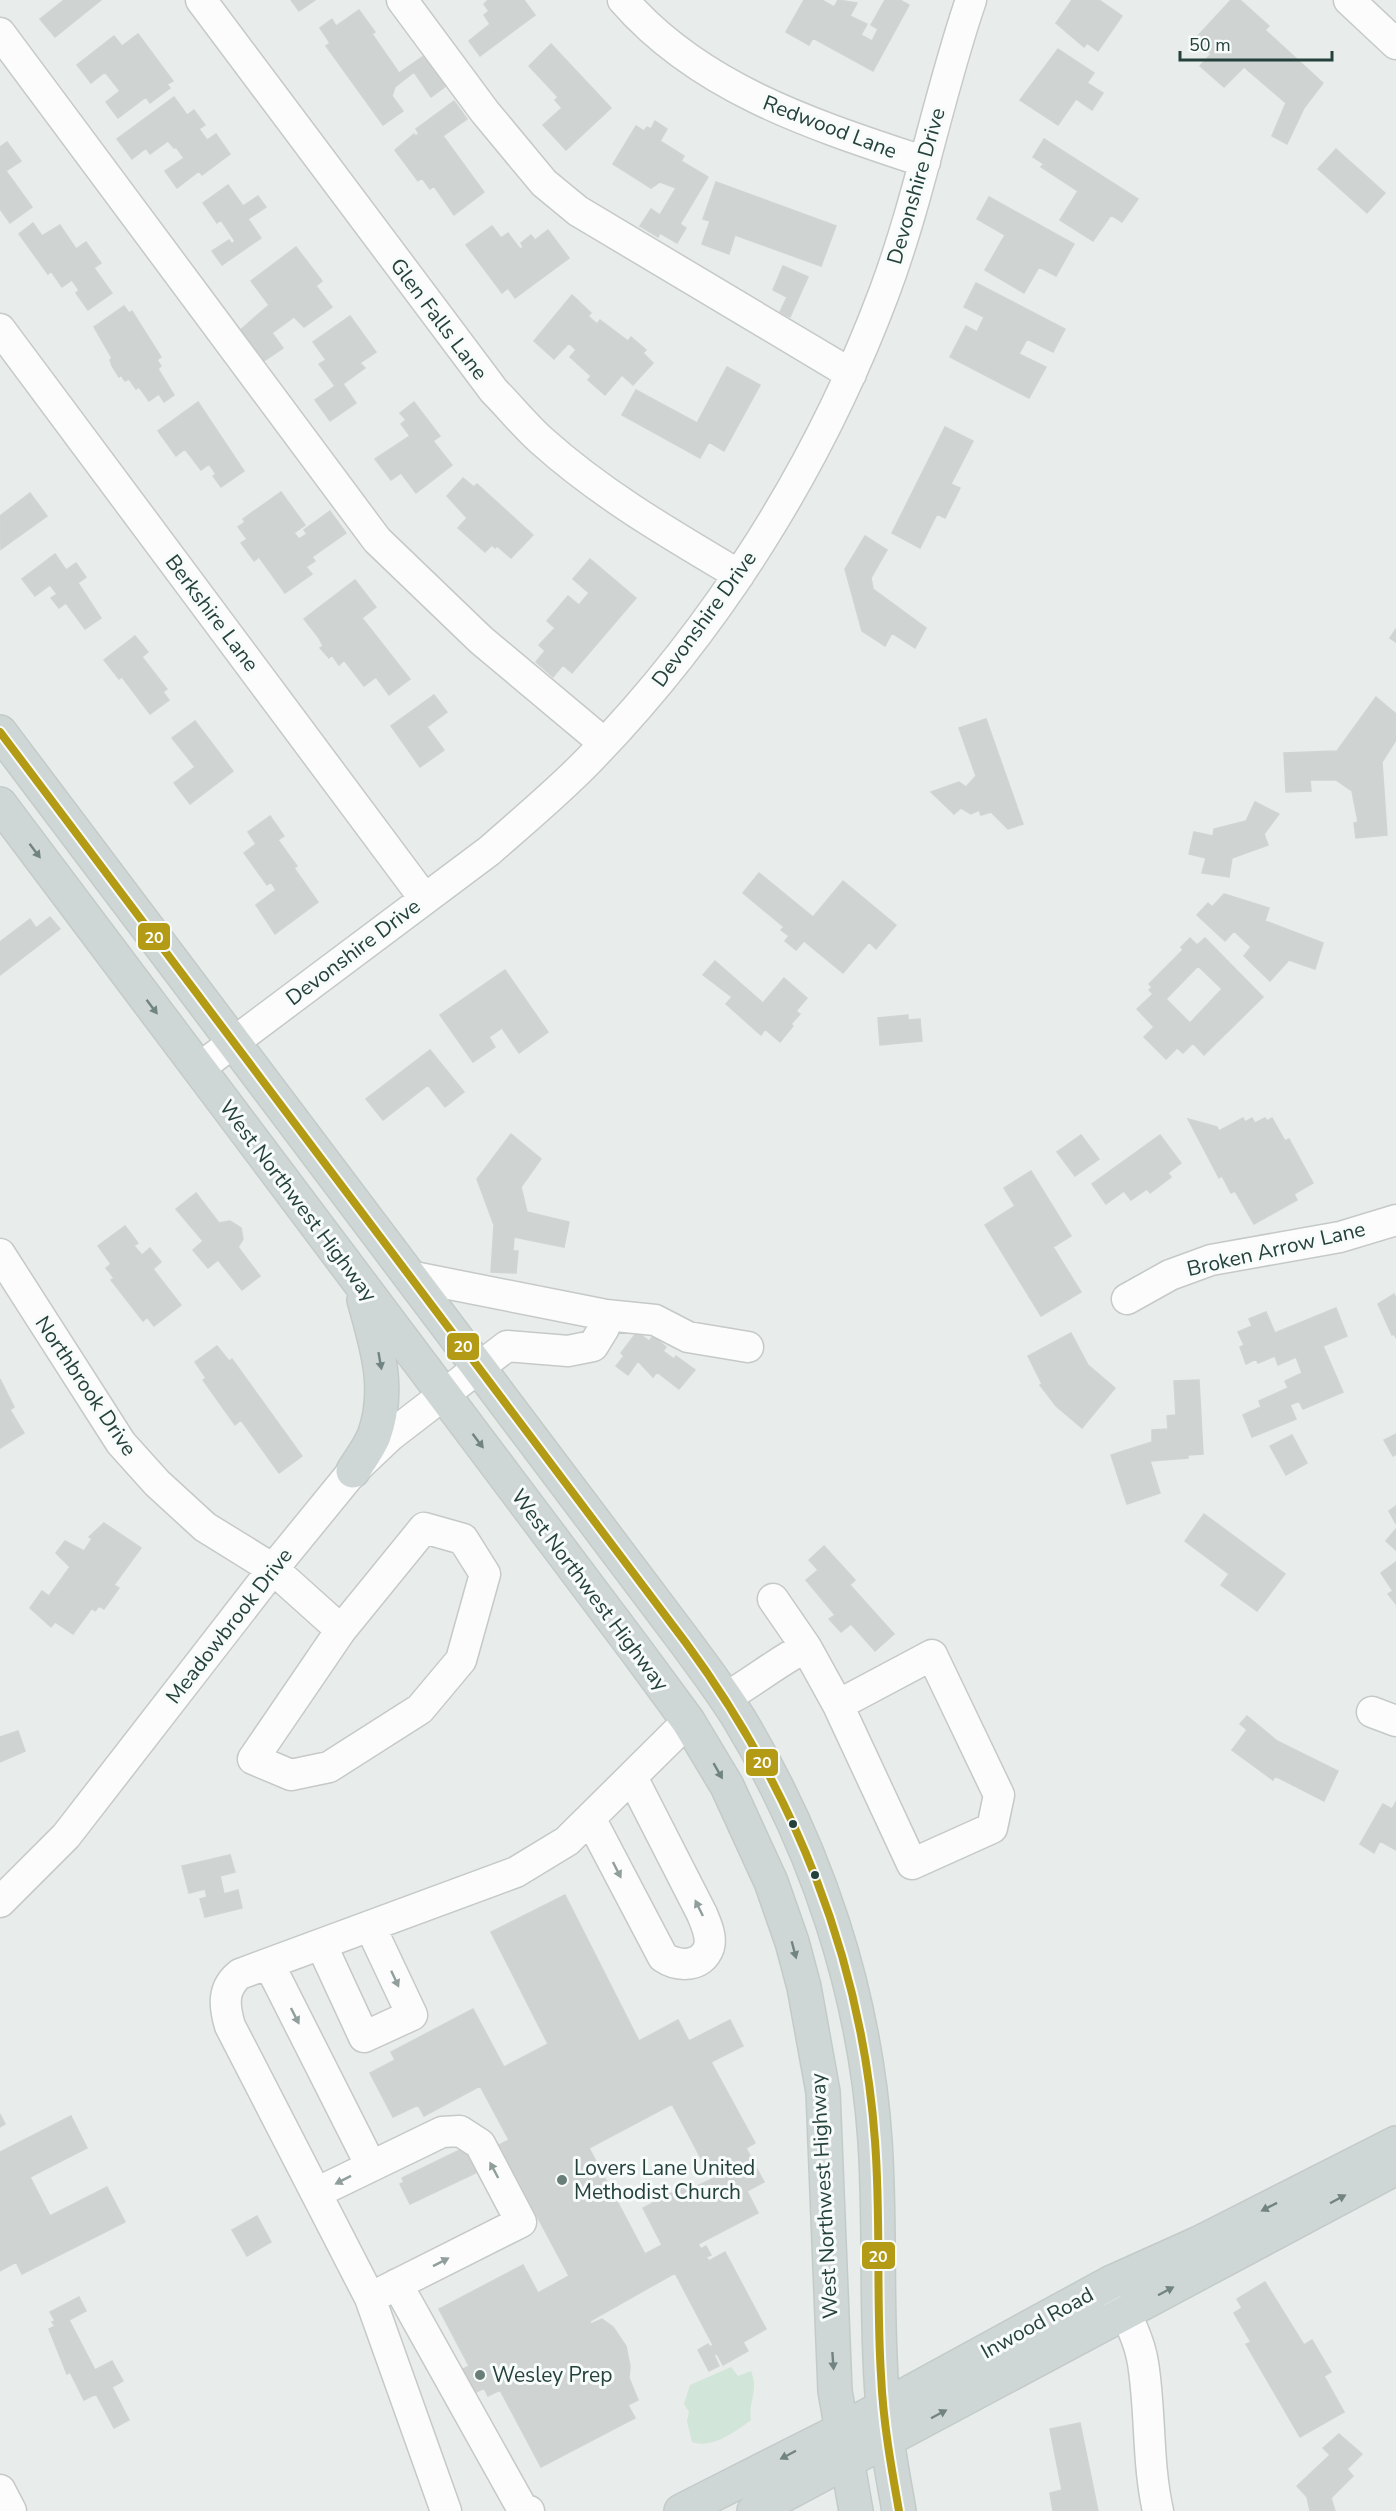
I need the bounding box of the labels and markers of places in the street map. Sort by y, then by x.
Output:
unlabelled marker [787,1818,799,1830]
unlabelled marker [809,1869,821,1881]
place label: Lovers Lane United Methodist Church [574,2154,755,2206]
marker: Lovers Lane United Methodist Church [555,2173,569,2187]
place label: Wesley Prep [492,2361,612,2389]
marker: Wesley Prep [473,2368,487,2382]

